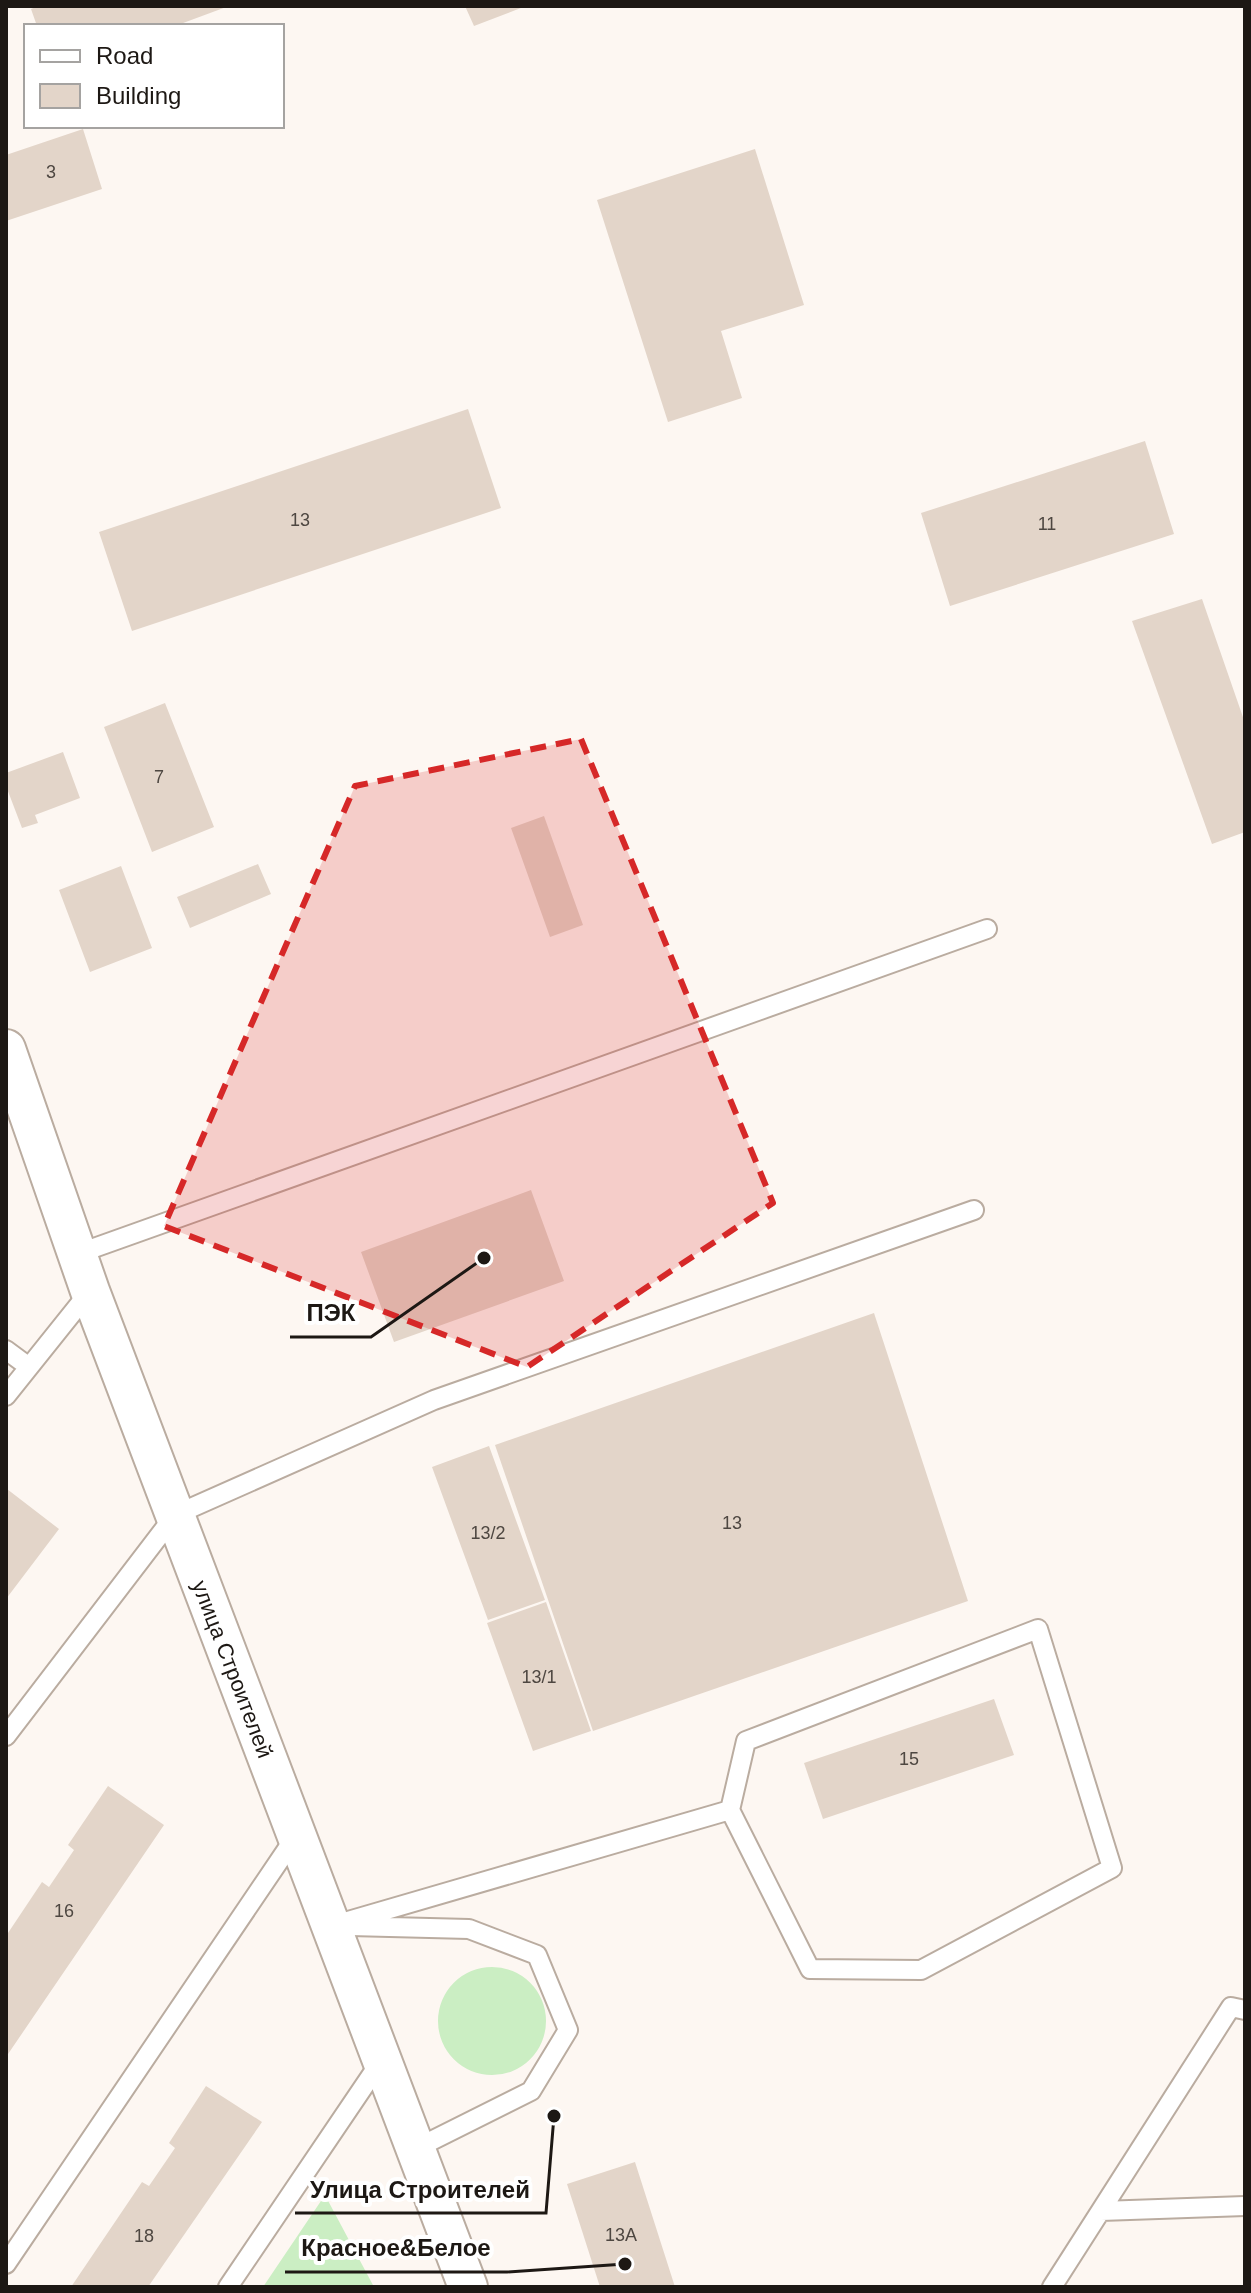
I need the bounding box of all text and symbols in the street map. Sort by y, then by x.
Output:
legend [24,24,284,128]
text: Road [96,42,153,69]
text: Building [96,82,181,109]
house number: 3 [46,162,56,182]
house number: 13 [290,510,310,530]
house number: 11 [1038,514,1056,534]
house number: 7 [154,767,164,787]
callout: ПЭК [290,1289,371,1337]
text: ПЭК [307,1299,356,1326]
house number: 13 [722,1513,742,1533]
house number: 13/2 [470,1523,506,1543]
street label: улица Строителей [187,1577,278,1761]
house number: 13/1 [521,1667,557,1687]
house number: 15 [899,1749,919,1769]
house number: 16 [54,1901,74,1921]
callout: Улица Строителей [295,2165,546,2213]
text: Улица Строителей [310,2176,530,2203]
callout: Красное&Белое [285,2224,507,2272]
house number: 13А [605,2225,637,2245]
house number: 18 [134,2226,154,2246]
text: Красное&Белое [301,2234,491,2261]

